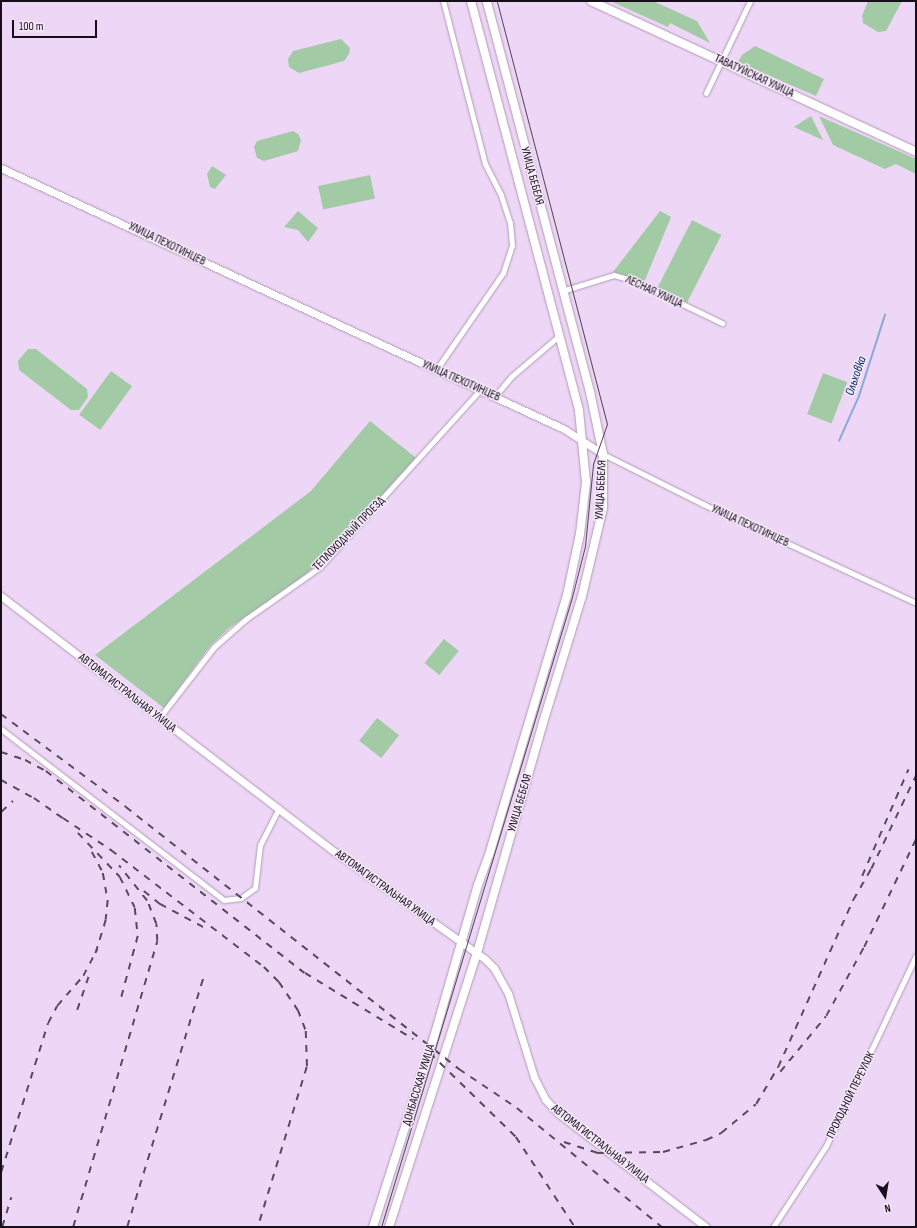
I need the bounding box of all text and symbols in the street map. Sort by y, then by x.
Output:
scale bar [14,12,99,38]
text: 100 m [19,19,44,34]
street label: ТАВАТУЙСКАЯ УЛИЦА [712,51,796,101]
street label: УЛИЦА БЕБЕЛЯ [517,145,547,207]
street label: УЛИЦА ПЕХОТИНЦЕВ [126,219,208,269]
street label: ЛЕСНАЯ УЛИЦА [623,273,685,311]
water label: Ольховка [842,354,870,398]
street label: УЛИЦА ПЕХОТИНЦЕВ [420,357,502,405]
street label: УЛИЦА БЕБЕЛЯ [592,460,610,520]
street label: ТЕПЛОХОДНЫЙ ПРОЕЗД [310,494,388,574]
street label: УЛИЦА ПЕХОТИНЦЕВ [709,502,791,550]
street label: АВТОМАГИСТРАЛЬНАЯ УЛИЦА [75,650,179,736]
street label: УЛИЦА БЕБЕЛЯ [505,772,535,834]
street label: АВТОМАГИСТРАЛЬНАЯ УЛИЦА [332,847,438,929]
street label: ДОНБАССКАЯ УЛИЦА [400,1042,438,1128]
street label: ПРОХОДНОЙ ПЕРЕУЛОК [824,1049,878,1141]
street label: АВТОМАГИСТРАЛЬНАЯ УЛИЦА [548,1101,652,1187]
north arrow [865,1176,905,1216]
text: N [883,1201,892,1215]

